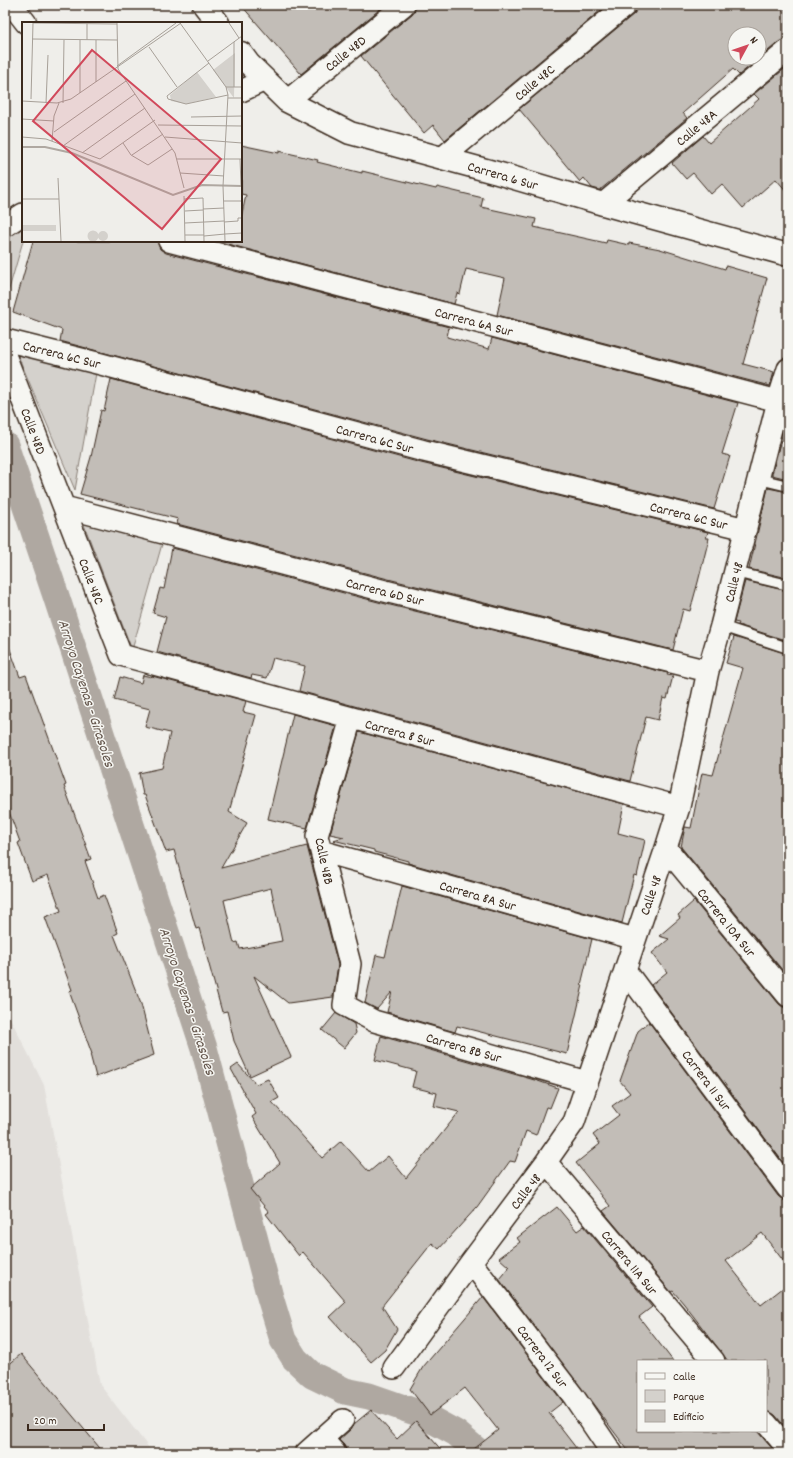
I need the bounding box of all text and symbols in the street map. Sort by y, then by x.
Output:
inset map [22,22,242,242]
north arrow [727,26,767,66]
street label: Calle 48D [321,32,371,77]
text: N [745,34,761,49]
street label: Calle 48C [511,60,560,107]
street label: Calle 48A [672,105,723,152]
street label: Carrera 6 Sur [465,157,541,197]
street label: Carrera 6A Sur [432,303,516,343]
street label: Carrera 6C Sur [21,337,103,375]
street label: Calle 48D [14,406,50,458]
street label: Carrera 6C Sur [334,420,416,460]
street label: Carrera 6C Sur [648,498,730,536]
street label: Calle 48C [72,556,108,608]
street label: Calle 48 [720,560,750,605]
street label: Carrera 6D Sur [343,574,426,612]
water label: Arroyo Cayenas - Girasoles [51,617,120,771]
street label: Carrera 8 Sur [362,715,437,753]
street label: Calle 48B [308,836,338,887]
street label: Calle 48 [636,873,668,918]
street label: Carrera 8A Sur [437,876,519,918]
street label: Carrera 10A Sur [691,884,760,963]
water label: Arroyo Cayenas - Girasoles [152,925,221,1079]
street label: Carrera 8B Sur [423,1029,504,1069]
street label: Carrera 11 Sur [676,1047,735,1117]
street label: Calle 48 [506,1170,547,1215]
street label: Carrera 11A Sur [595,1226,662,1301]
street label: Carrera 12 Sur [511,1321,572,1394]
legend [637,1360,767,1432]
text: Calle [673,1369,696,1386]
text: Parque [673,1389,704,1406]
scale bar [28,1406,104,1432]
text: Edificio [673,1409,704,1426]
text: 20 m [34,1413,57,1430]

